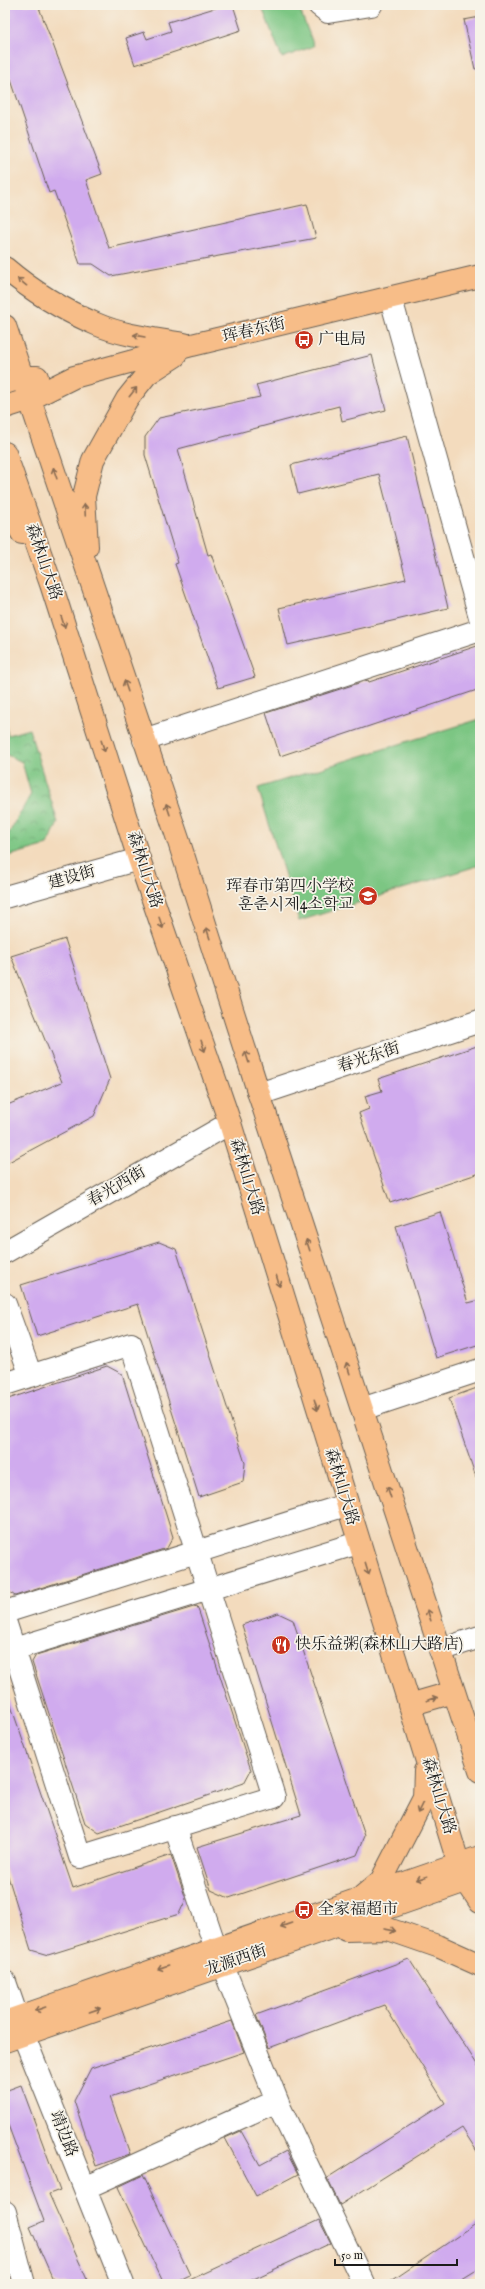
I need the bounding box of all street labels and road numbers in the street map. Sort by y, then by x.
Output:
street label: 珲春东街 [221,314,287,348]
street label: 森林山大路 [21,521,65,603]
street label: 森林山大路 [122,829,166,911]
street label: 建设街 [46,862,98,894]
street label: 春光东街 [335,1039,403,1077]
street label: 森林山大路 [225,1136,267,1218]
street label: 春光西街 [84,1162,150,1212]
street label: 森林山大路 [320,1446,362,1528]
street label: 森林山大路 [417,1755,459,1837]
street label: 龙源西街 [202,1941,270,1981]
street label: 靖边路 [45,2108,81,2160]

